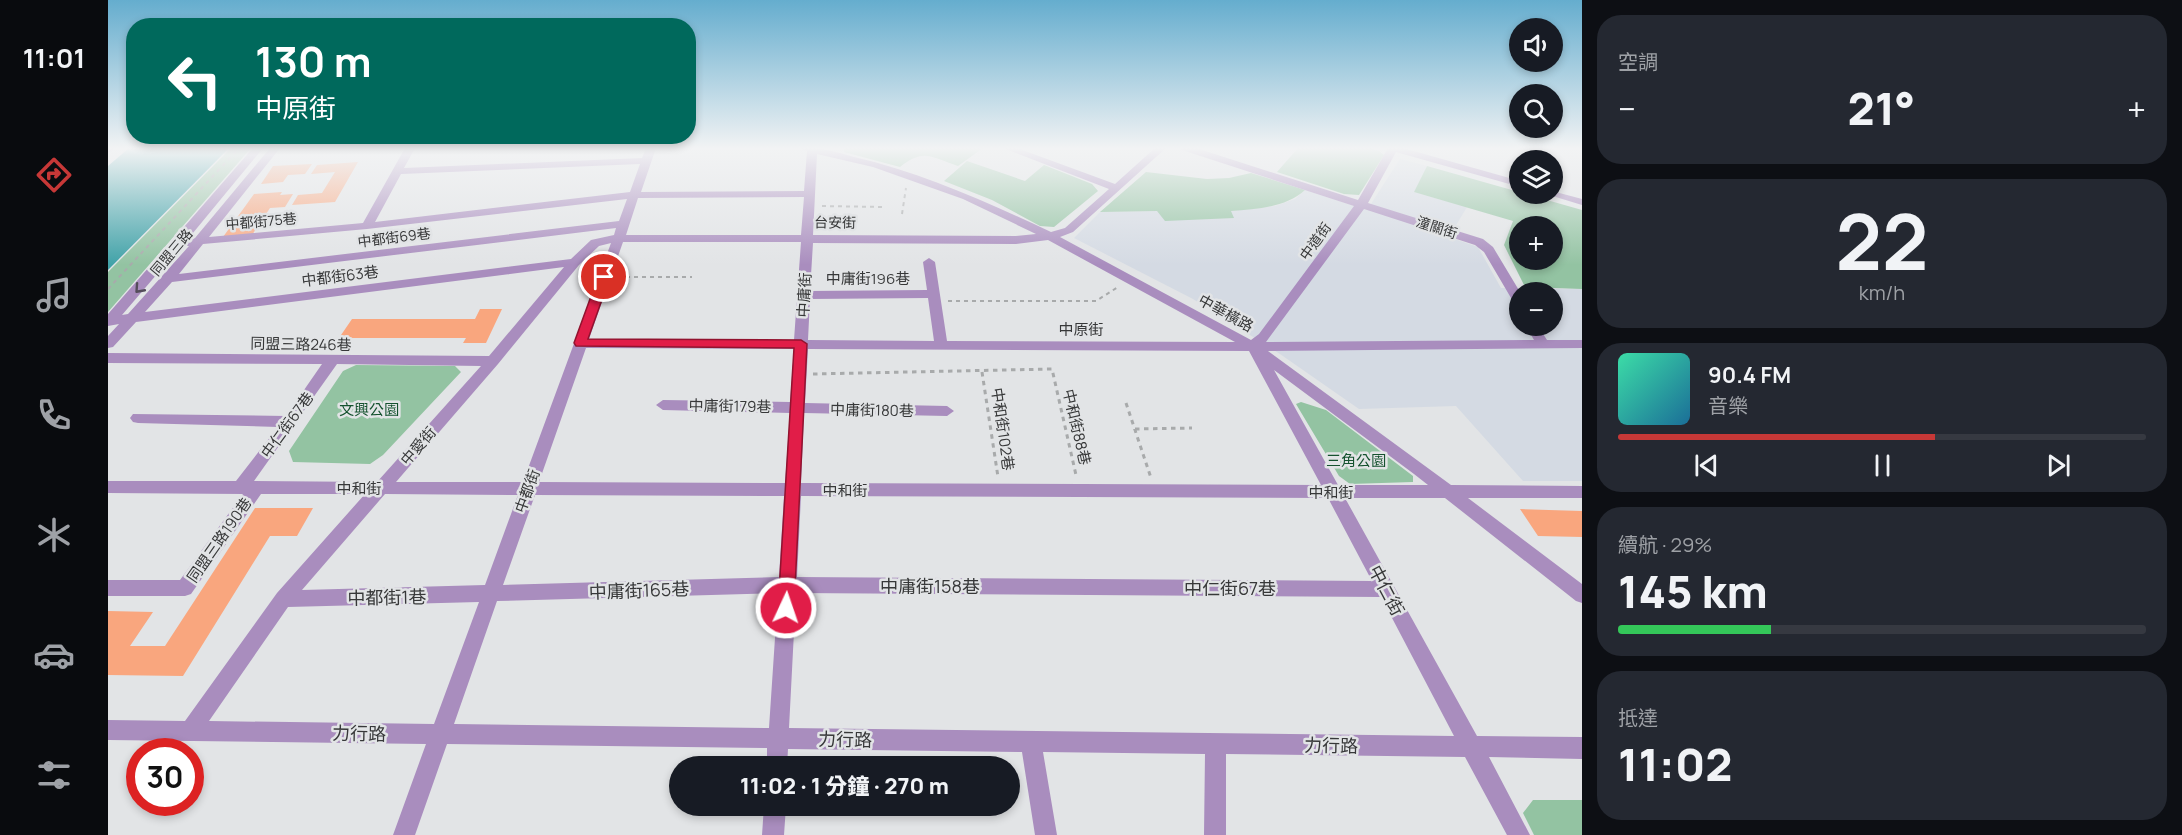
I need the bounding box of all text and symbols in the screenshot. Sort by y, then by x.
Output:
map controls [1509,18,1563,336]
button: sound [1509,18,1563,72]
text: 130 m [255,32,372,90]
text: 11:01 [23,39,85,76]
icon: left [156,42,234,120]
text: 空調 [1618,48,1658,75]
text: 21° [1847,77,1915,139]
button: search [1509,84,1563,138]
text: − [1618,86,1636,131]
text: + [2127,86,2146,131]
text: 中原街 [255,89,336,126]
button: layers [1509,150,1563,204]
icon: directions [33,154,75,196]
text: 22 [1836,187,1928,293]
street label: 中都街75巷 [225,208,297,234]
street label: 潼關街 [1414,211,1460,243]
street label: 台安街 [814,212,856,232]
button: + [1509,216,1563,270]
street label: 中道街 [1295,218,1335,264]
street label: 中都街69巷 [356,223,432,251]
street label: 同盟三路 [146,224,196,280]
pin [578,251,629,302]
icon: arrive [587,260,620,293]
street label: 中都街63巷 [300,261,380,291]
street label: 中庸街196巷 [826,268,910,289]
street label: 中庸街 [792,272,816,318]
icon: music [33,274,75,316]
text: km/h [1859,279,1905,306]
one-way arrow [135,282,146,293]
button: − [1509,282,1563,336]
street label: 中華橫路 [1195,289,1257,337]
street label: 中原街 [1058,319,1104,340]
street label: 同盟三路246巷 [250,333,352,355]
text: 90.4 FM [1708,360,1791,390]
street label: 中和街102巷 [987,386,1019,472]
street label: 中和街88巷 [1058,387,1096,467]
street label: 中仁街67巷 [256,388,318,462]
text: 音樂 [1708,392,1748,419]
icon: phone [33,394,75,436]
street label: 中庸街179巷 [688,395,772,417]
park label: 文興公園 [339,399,399,420]
street label: 中庸街180巷 [830,399,914,421]
street label: 中愛街 [395,422,441,470]
icon: previous [1690,449,1723,482]
icon: pause [1866,449,1899,482]
icon: next [2042,449,2075,482]
park label: 三角公園 [1326,450,1386,471]
street label: 中都街 [509,466,545,516]
street label: 中和街 [336,478,382,499]
street label: 中和街 [822,480,868,501]
street label: 中和街 [1308,482,1354,503]
street label: 同盟三路190巷 [182,493,256,587]
icon: climate [33,514,75,556]
text: 續航 · 29% [1618,531,1712,558]
text: 145 km [1618,560,1768,622]
street label: 中仁街 [1364,561,1410,619]
street label: 中庸街158巷 [880,574,980,598]
street label: 中庸街165巷 [588,576,690,604]
position arrow [754,576,818,640]
street label: 中仁街67巷 [1184,576,1276,600]
street label: 中都街1巷 [347,584,427,610]
icon: car [33,634,75,676]
text: 抵達 [1618,704,1658,731]
street label: 力行路 [332,721,386,745]
street label: 力行路 [818,727,872,751]
street label: 力行路 [1304,733,1358,757]
text: 11:02 [1618,733,1732,795]
speed limit sign: 30 [126,738,204,816]
icon: filters [33,754,75,796]
text: 11:02 · 1 分鐘 · 270 m [740,771,949,801]

